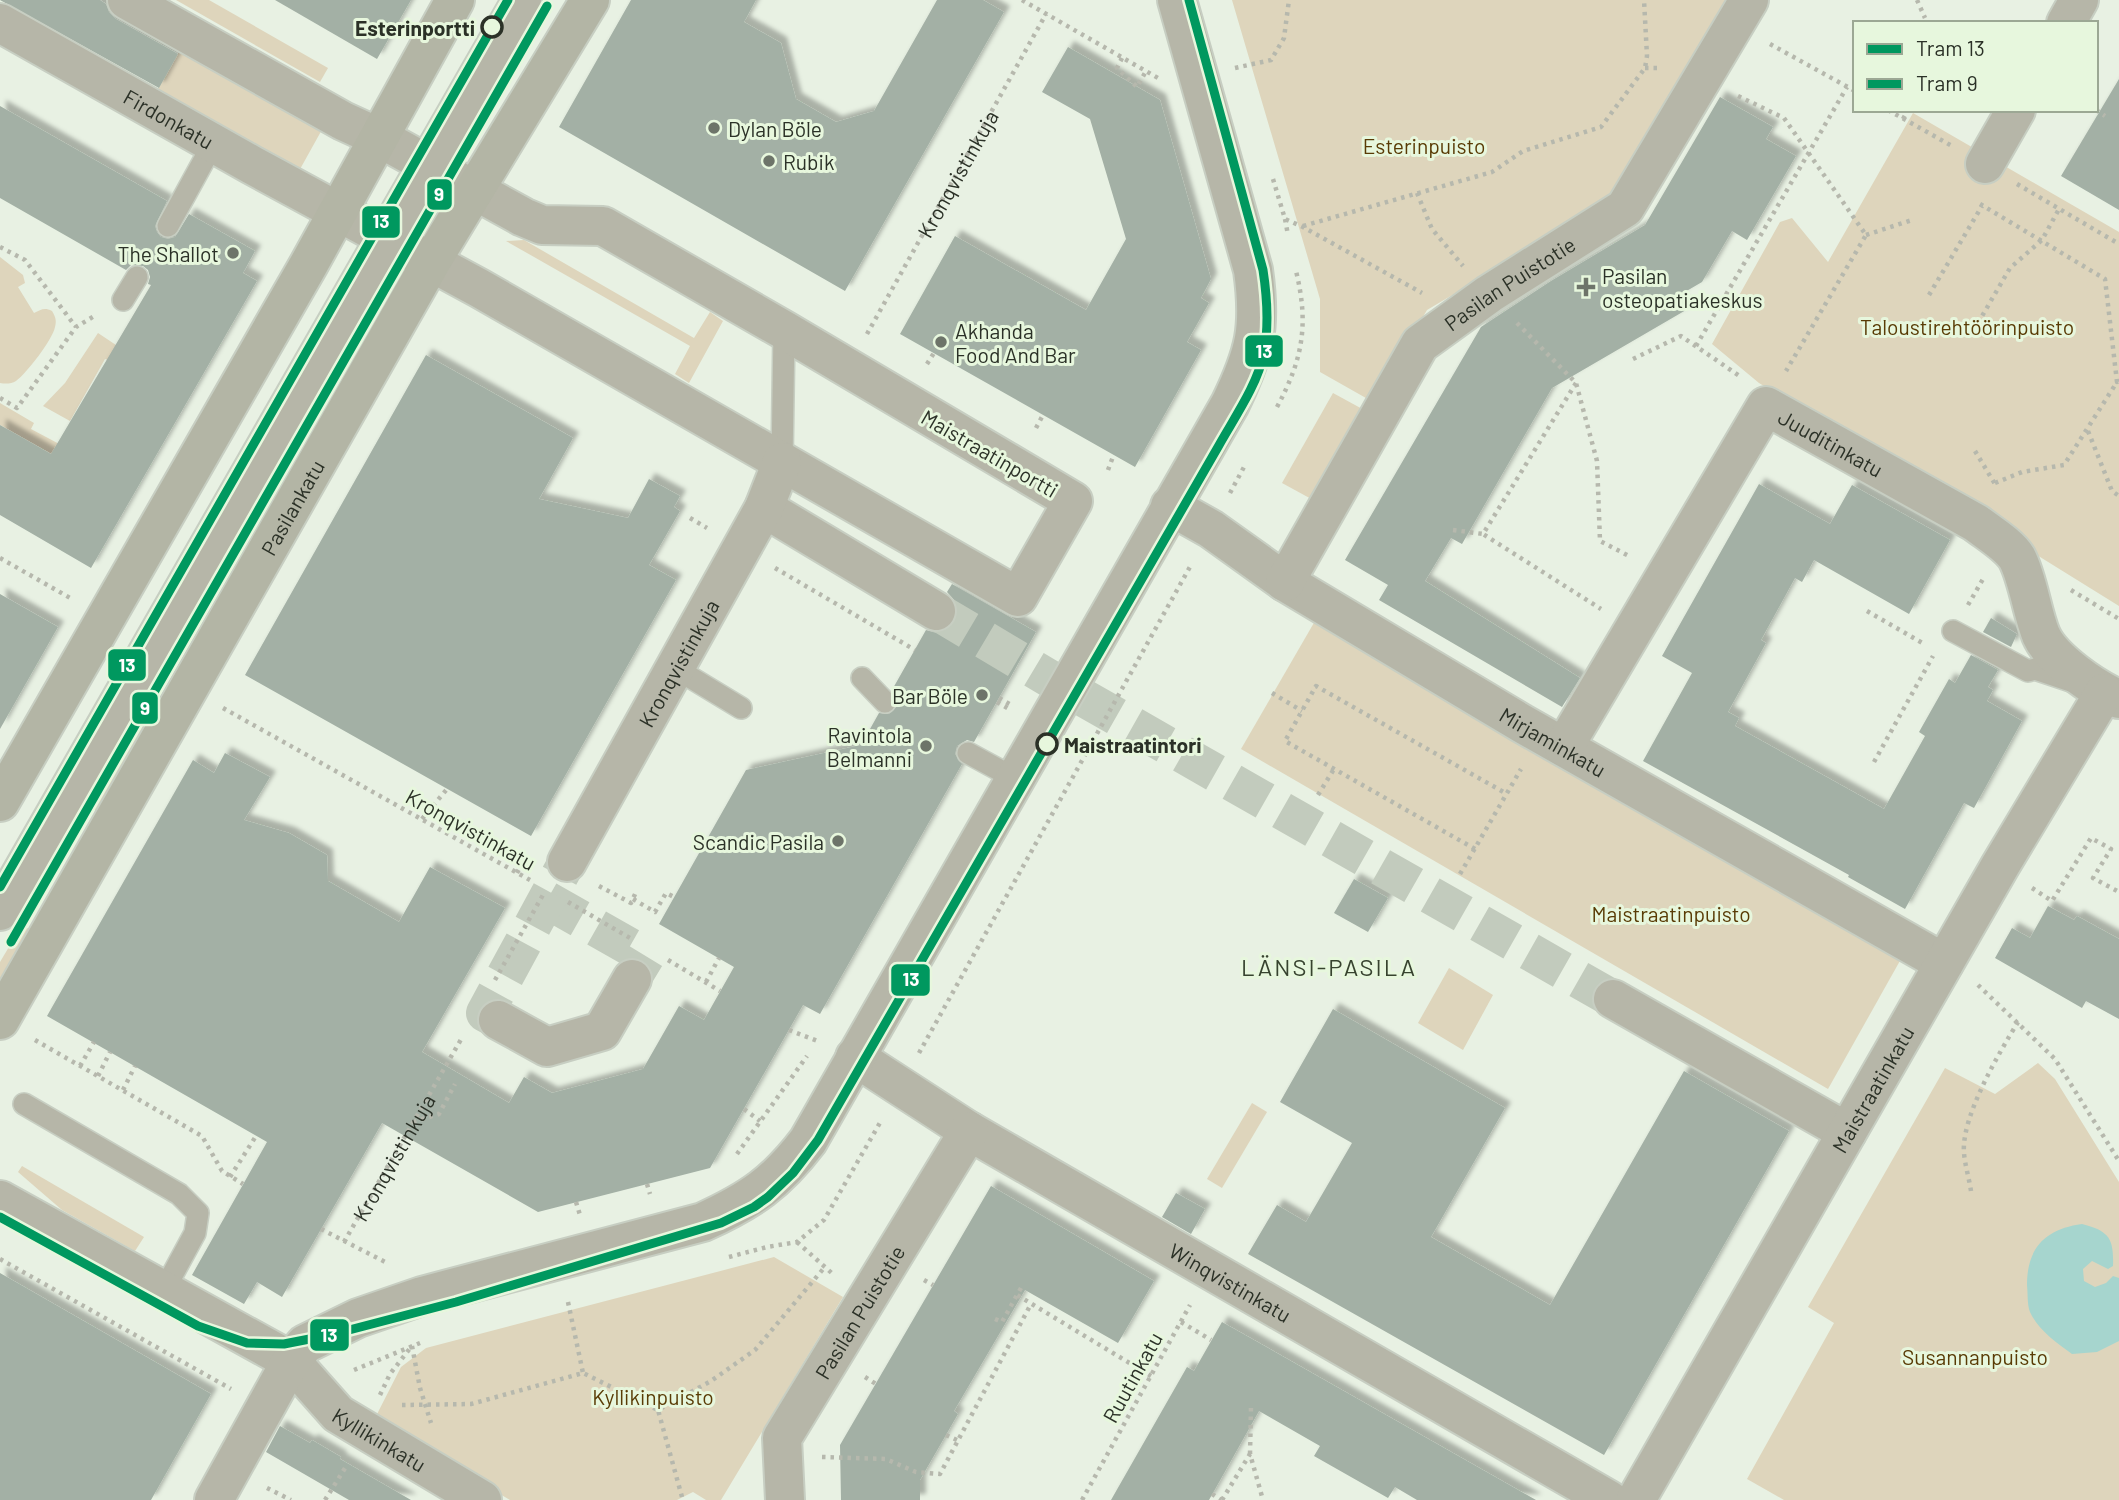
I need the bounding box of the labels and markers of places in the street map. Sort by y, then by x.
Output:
place label: Esterinportti [355,15,475,40]
marker: Esterinportti [481,16,503,38]
place label: Dylan Böle [728,116,822,141]
marker: Dylan Böle [706,120,722,136]
place label: Rubik [783,149,834,174]
marker: Rubik [761,153,777,169]
place label: The Shallot [118,241,219,266]
marker: The Shallot [225,245,241,261]
place label: Pasilan osteopatiakeskus [1602,263,1763,312]
marker: Pasilan osteopatiakeskus [1576,277,1596,297]
place label: Akhanda Food And Bar [955,318,1076,367]
marker: Akhanda Food And Bar [933,334,949,350]
place label: Bar Böle [892,683,968,708]
marker: Bar Böle [974,687,990,703]
place label: Ravintola Belmanni [827,722,912,771]
place label: Maistraatintori [1064,732,1202,757]
marker: Maistraatintori [1036,733,1058,755]
marker: Ravintola Belmanni [918,738,934,754]
place label: Scandic Pasila [693,829,824,854]
marker: Scandic Pasila [830,833,846,849]

